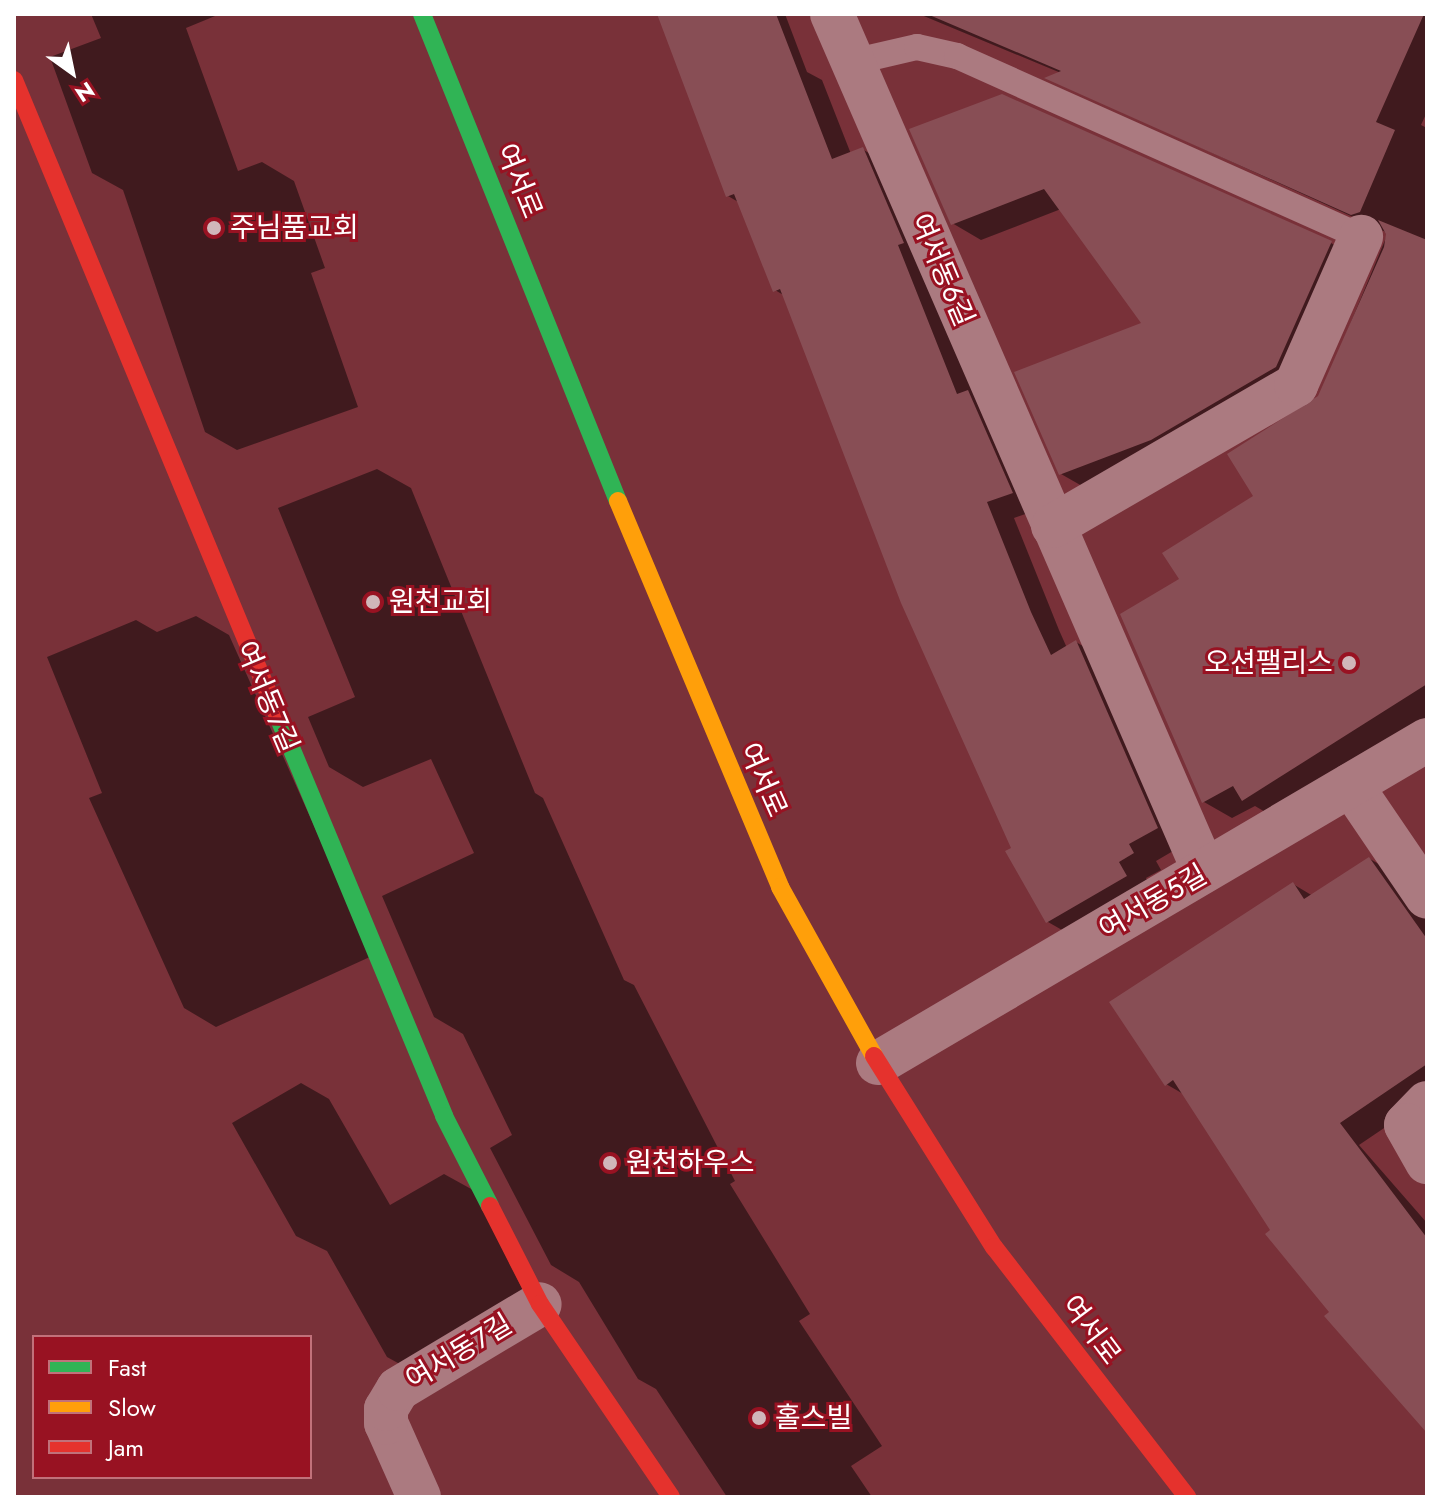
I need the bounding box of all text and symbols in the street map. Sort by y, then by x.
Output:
north arrow [32,32,112,112]
text: N [69,74,101,110]
street label: 여서로 [489,139,549,223]
street label: 여서동6길 [903,209,981,331]
place label: 주님품교회 [230,211,359,245]
marker: 주님품교회 [205,219,223,237]
place label: 원천교회 [389,585,492,619]
marker: 원천교회 [364,593,382,611]
street label: 여서동7길 [229,636,305,758]
place label: 오션팰리스 [1204,646,1333,680]
marker: 오션팰리스 [1340,654,1358,672]
street label: 여서로 [732,738,794,822]
street label: 여서동5길 [1093,858,1213,946]
place label: 원천하우스 [626,1146,755,1180]
marker: 원천하우스 [601,1154,619,1172]
street label: 여서로 [1054,1289,1128,1371]
street label: 여서동7길 [400,1307,518,1397]
legend [32,1335,312,1479]
text: Fast [108,1350,146,1385]
text: Slow [108,1390,156,1425]
place label: 홀스빌 [775,1401,852,1435]
marker: 홀스빌 [750,1409,768,1427]
text: Jam [108,1430,144,1465]

